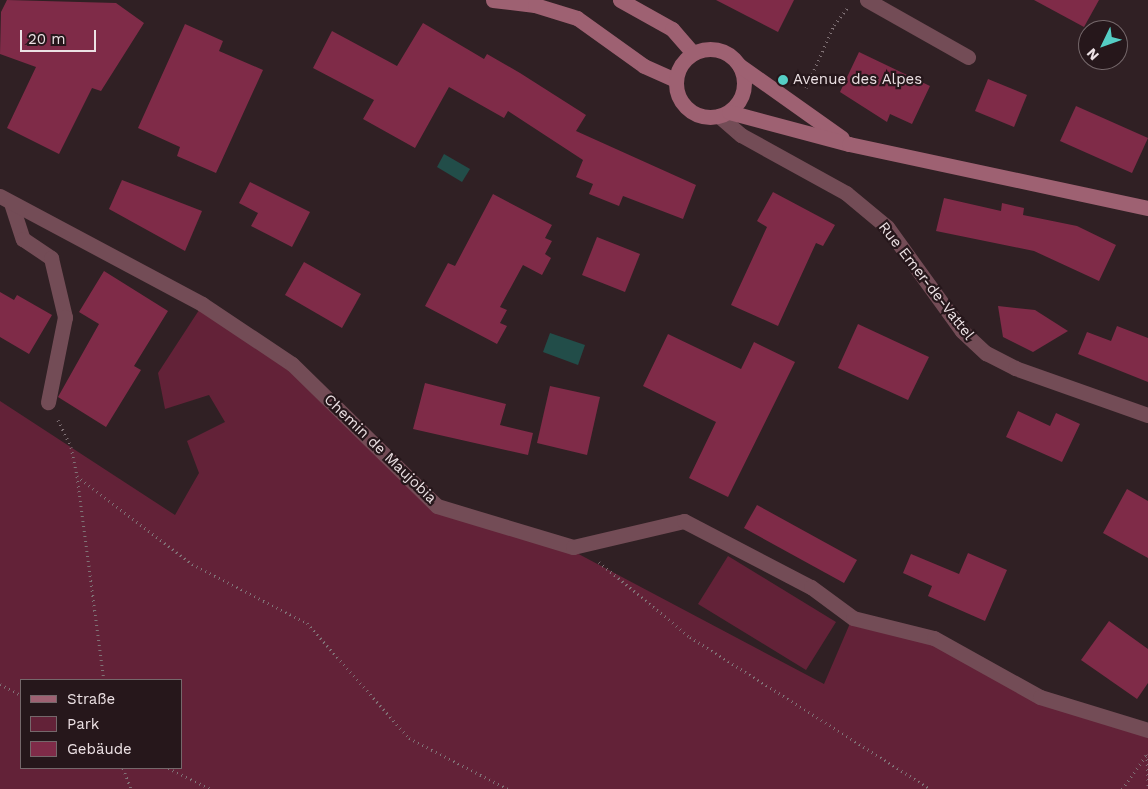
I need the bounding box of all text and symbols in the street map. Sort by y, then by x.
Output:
scale bar [22,20,99,52]
north arrow [1078,20,1128,70]
text: 20 m [28,30,66,48]
text: N [1083,45,1102,64]
place label: Avenue des Alpes [793,71,923,89]
marker: Avenue des Alpes [777,74,789,86]
street label: Rue Emer-de-Vattel [874,218,978,344]
street label: Chemin de Maujobia [320,391,440,507]
legend [20,679,182,769]
text: Straße [67,690,115,708]
text: Park [67,715,99,733]
text: Gebäude [67,740,132,758]

